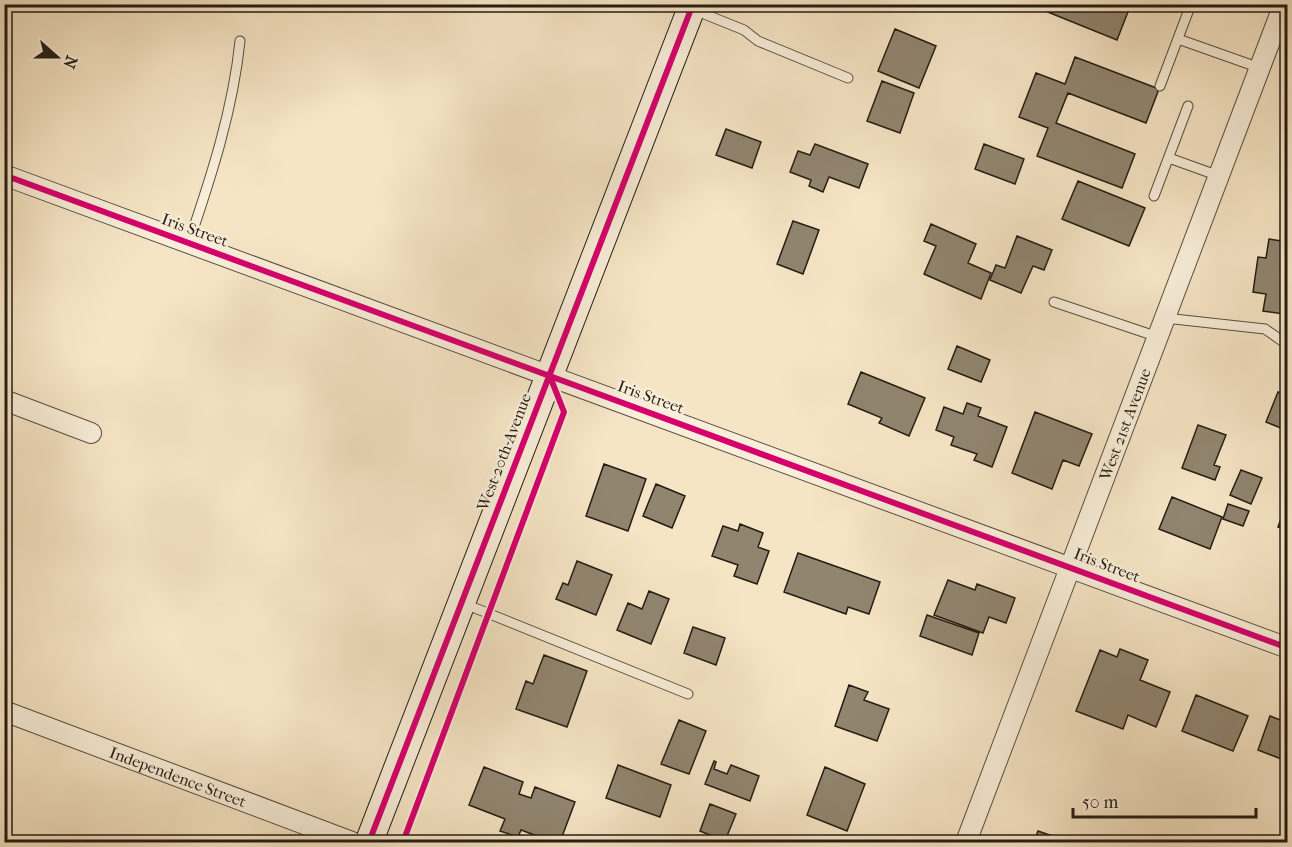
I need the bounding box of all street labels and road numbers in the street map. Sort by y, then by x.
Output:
street label: Iris Street [159,209,231,251]
street label: West 21st Avenue [1094,365,1154,484]
street label: Iris Street [615,376,687,418]
street label: West 20th Avenue [472,390,535,514]
street label: Iris Street [1071,544,1143,586]
street label: Independence Street [107,742,249,811]

